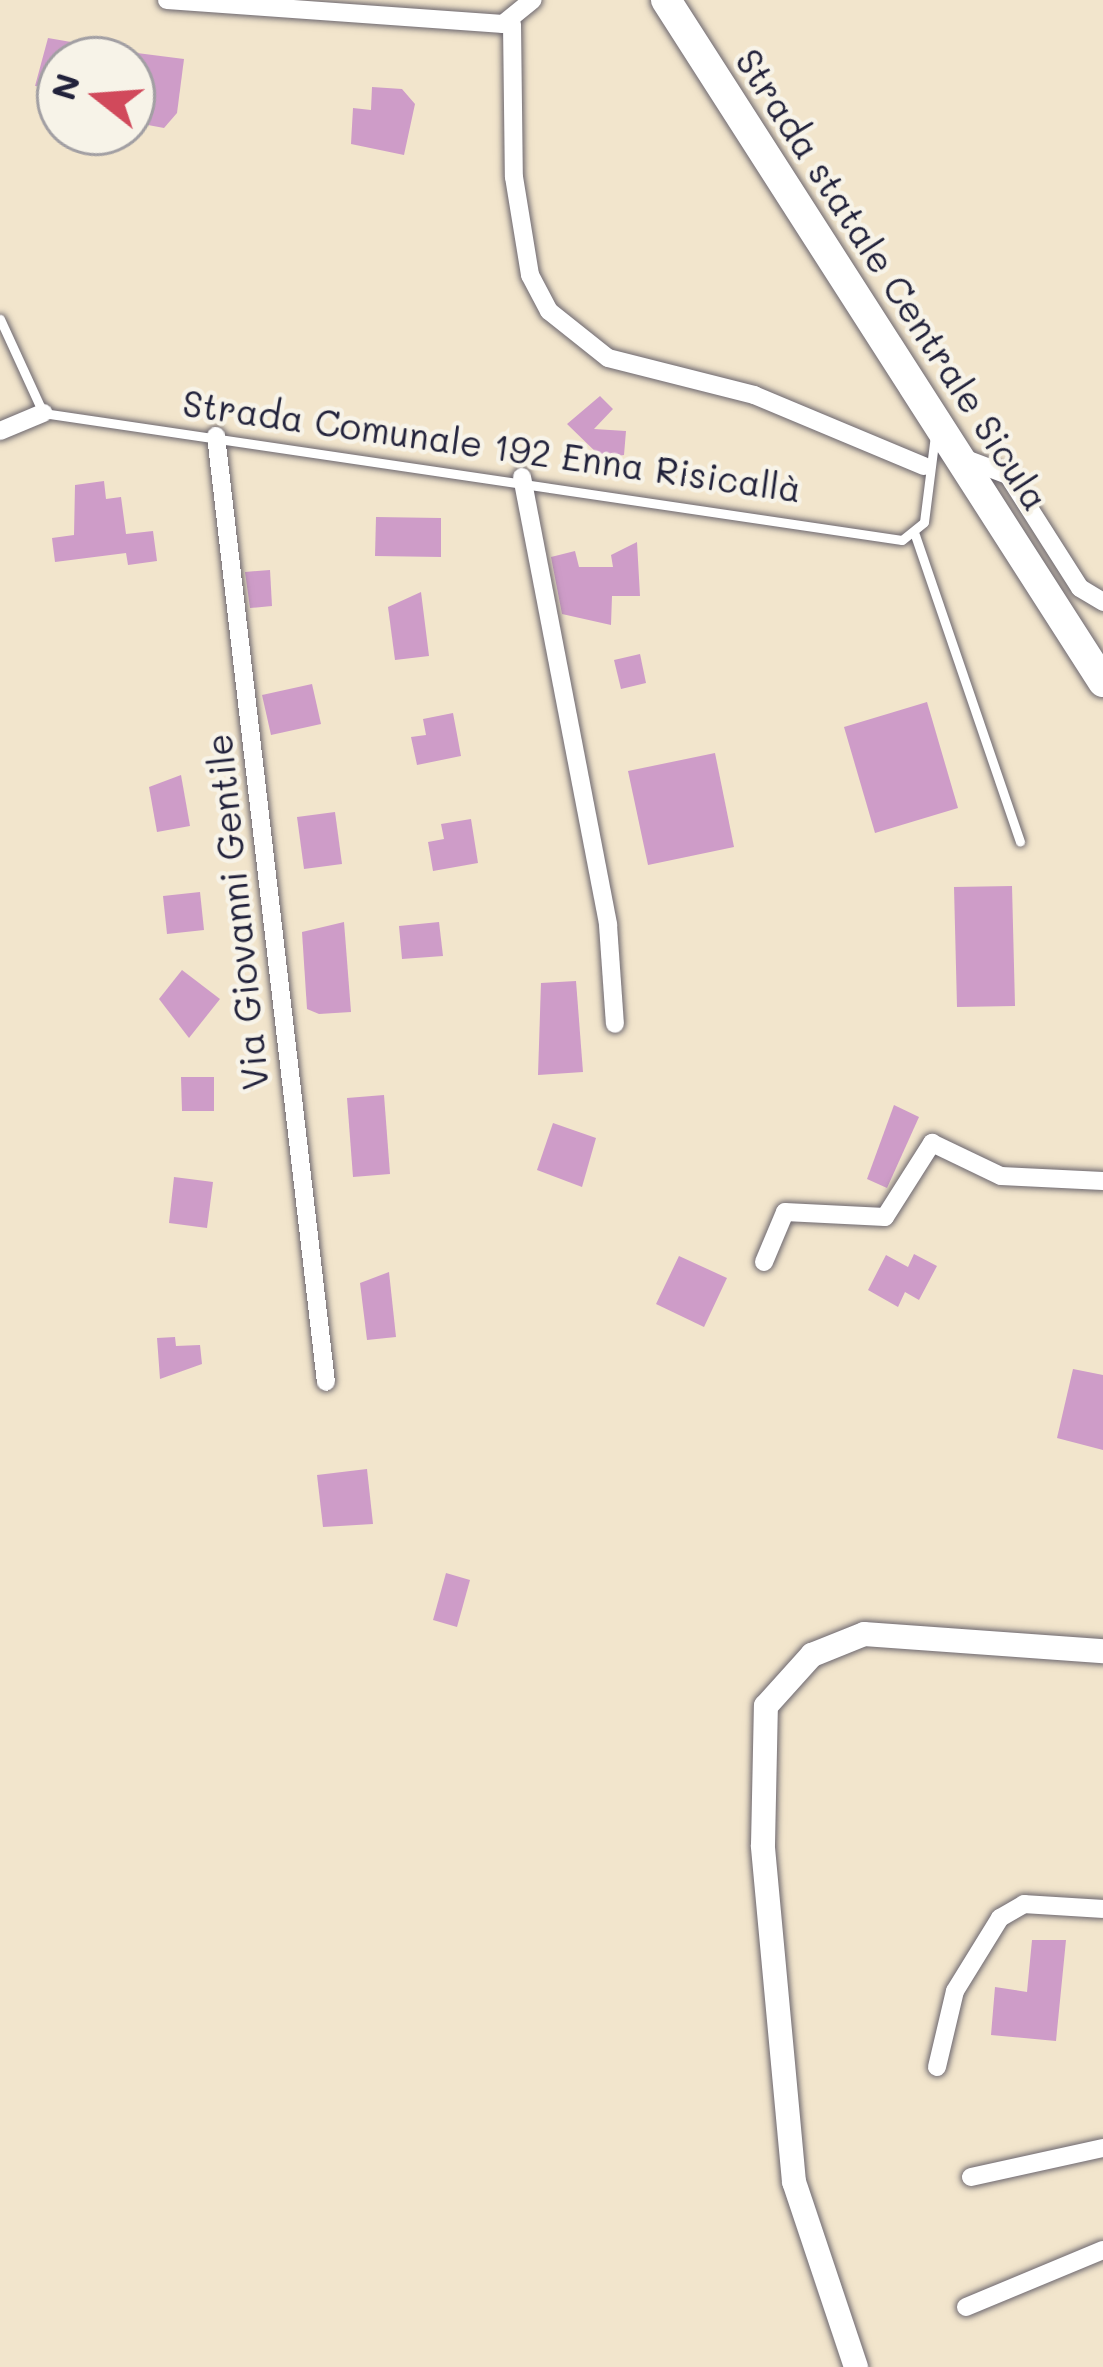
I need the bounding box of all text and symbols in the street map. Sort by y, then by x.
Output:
north arrow [36,36,156,156]
street label: Strada statale Centrale Sicula [728,40,1058,518]
text: N [40,68,88,104]
street label: Strada Comunale 192 Enna Risicallà [180,380,804,510]
street label: Via Giovanni Gentile [196,732,276,1092]

